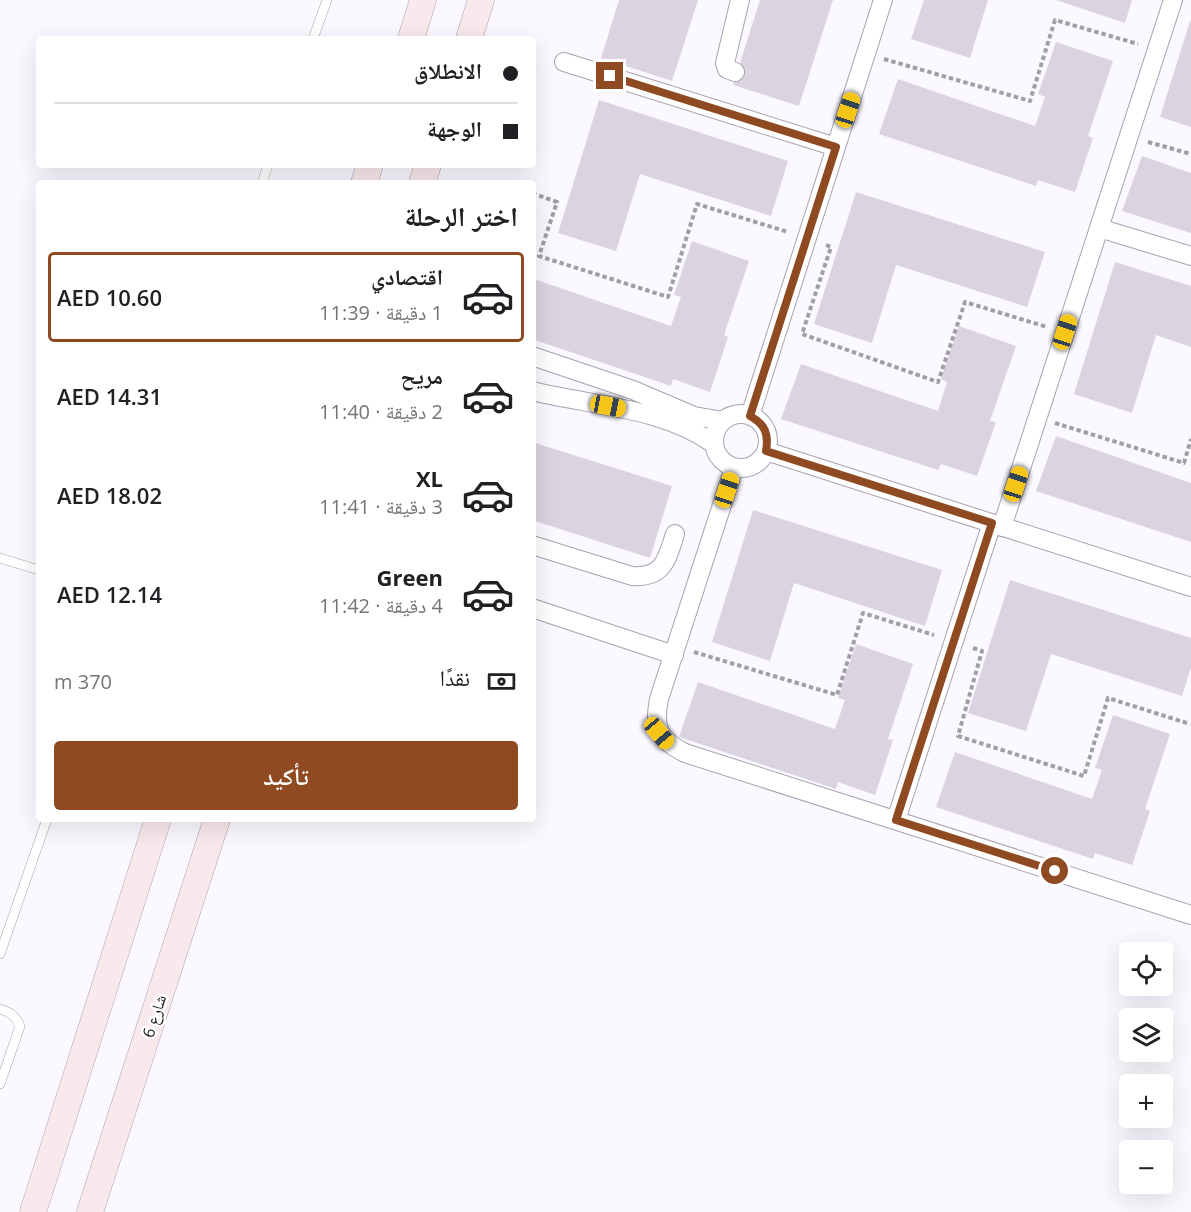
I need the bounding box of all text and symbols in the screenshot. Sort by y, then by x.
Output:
text: الانطلاق [414,55,482,85]
route end [596,62,623,89]
car [834,90,862,130]
text: الوجهة [427,113,482,143]
text: اختر الرحلة [404,197,518,234]
text: اقتصادي [371,261,443,291]
icon: car [461,270,515,324]
text: AED 10.60 [57,282,162,312]
text: 1 دقيقة · 11:39 [319,299,443,326]
car [1051,312,1079,352]
text: مريح [400,360,443,390]
icon: car [461,369,515,423]
text: AED 14.31 [57,381,162,411]
car [589,394,627,418]
text: 2 دقيقة · 11:40 [319,398,443,425]
text: XL [416,463,443,493]
car [1002,464,1030,504]
icon: car [461,468,515,522]
car [713,470,741,510]
text: AED 18.02 [57,480,162,510]
text: 3 دقيقة · 11:41 [319,493,443,520]
text: Green [377,562,443,592]
icon: car [461,567,515,621]
text: AED 12.14 [57,579,162,609]
text: 4 دقيقة · 11:42 [319,592,443,619]
text: نقدًا [440,662,470,692]
icon: cash [485,665,518,698]
text: 370 m [54,668,112,695]
car [641,713,677,753]
button: تأكيد [54,741,518,810]
route start [1041,857,1068,884]
map controls [1119,942,1173,1194]
button: locate [1119,942,1173,996]
street label: شارع 6 [137,992,171,1040]
button: layers [1119,1008,1173,1062]
button: + [1119,1074,1173,1128]
button: − [1119,1140,1173,1194]

